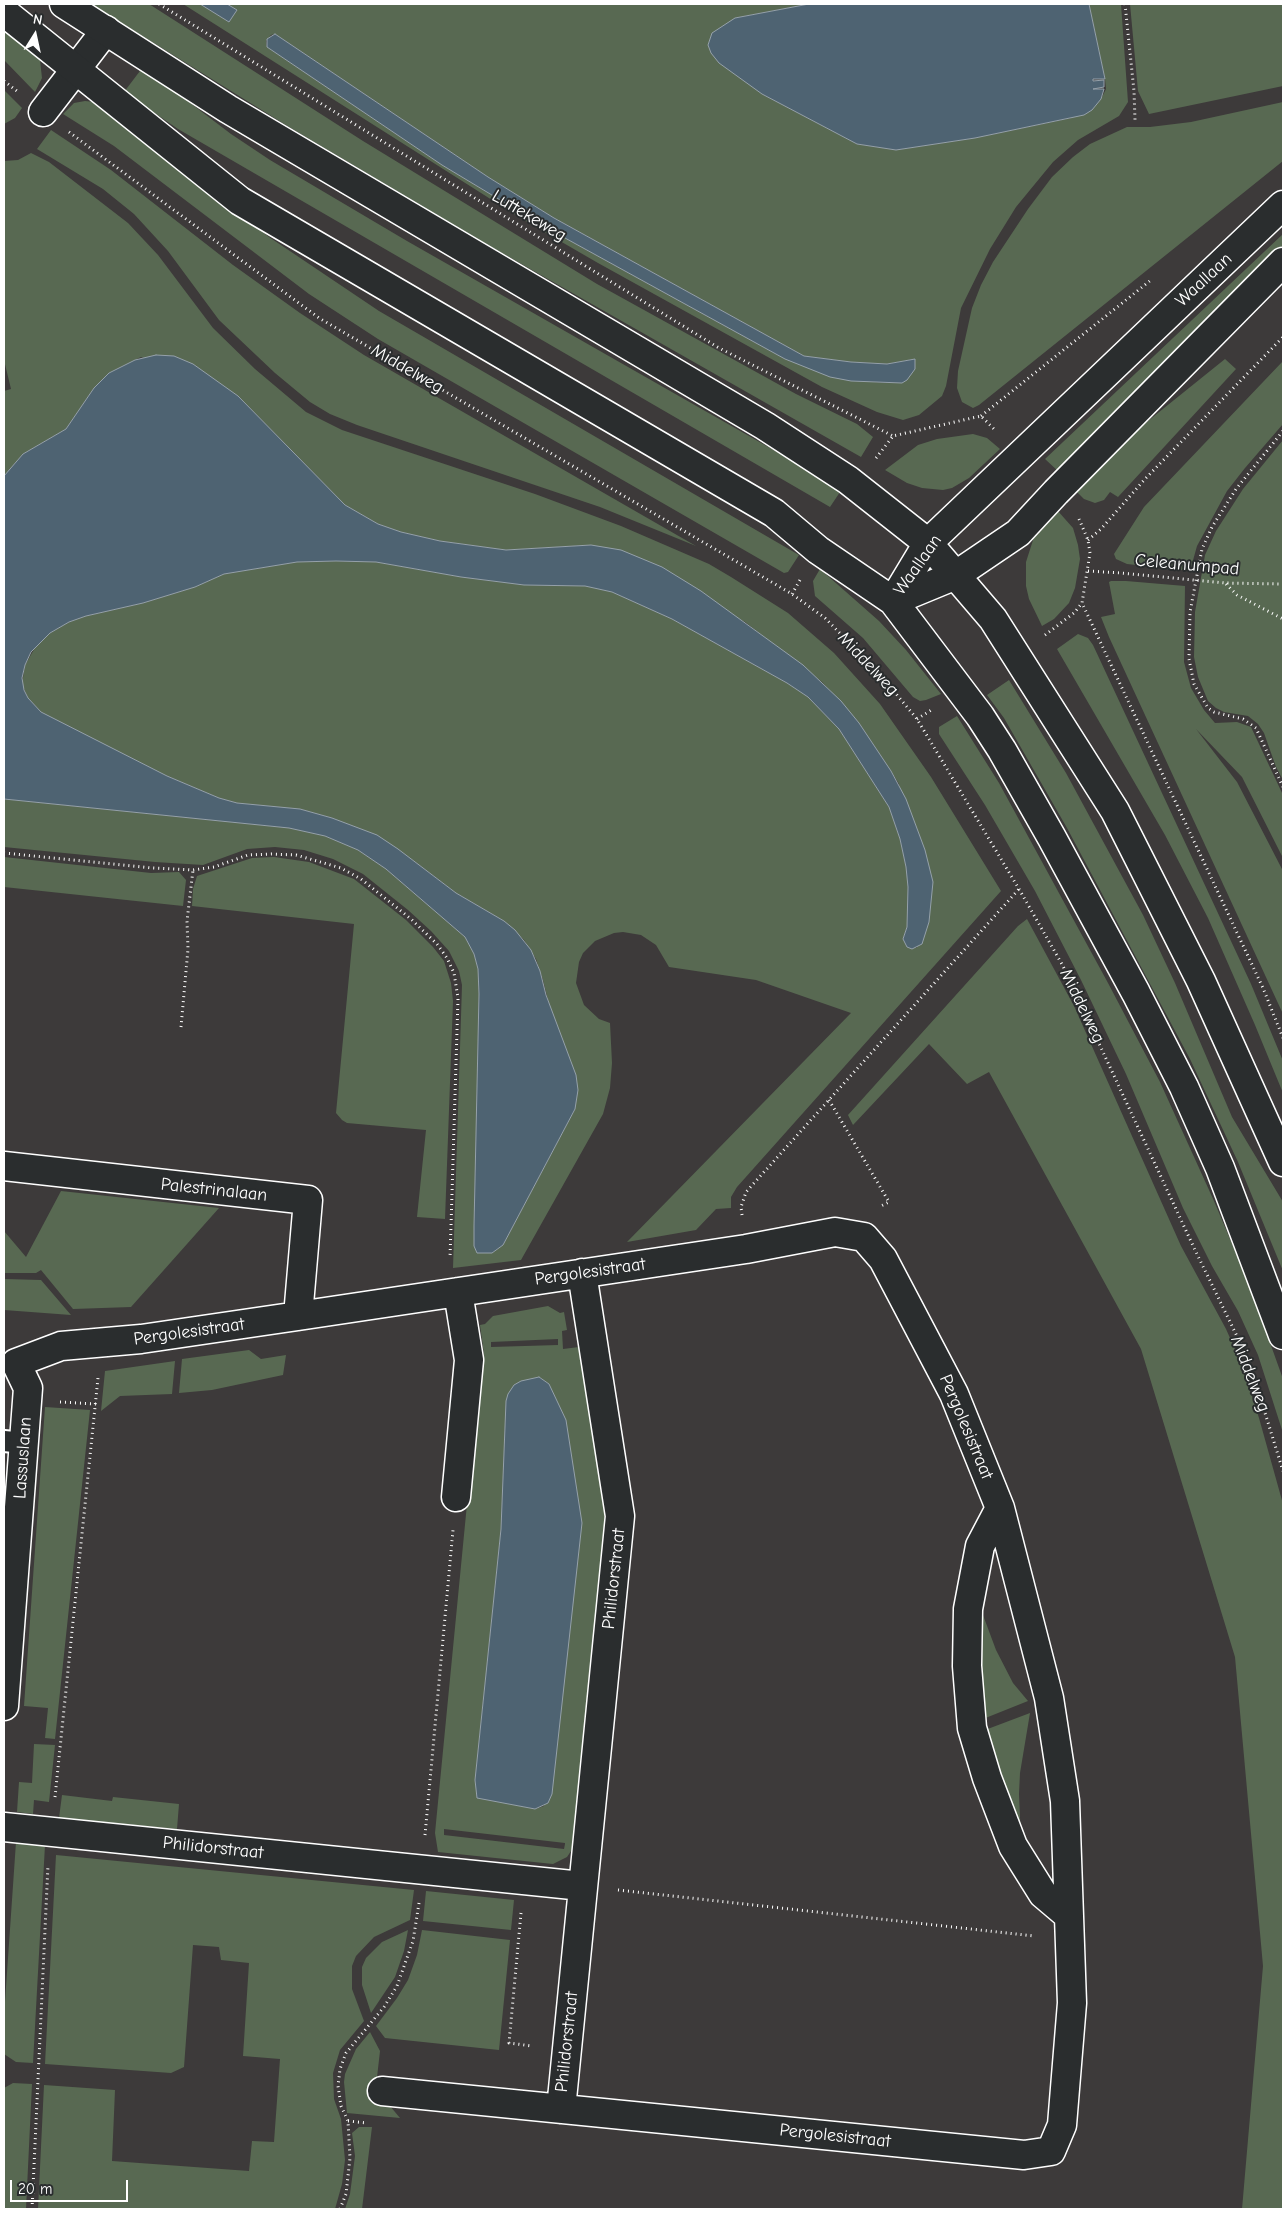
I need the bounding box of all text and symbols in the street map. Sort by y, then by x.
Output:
north arrow [10,10,60,60]
text: N [32,11,44,29]
street label: Luttekeweg [488,185,570,247]
street label: Waallaan [1171,248,1237,312]
street label: Middelweg [367,340,447,398]
street label: Waallaan [889,530,947,600]
street label: Celeanumpad [1134,550,1240,580]
street label: Middelweg [833,627,903,701]
street label: Middelweg [1055,965,1109,1047]
street label: Palestrinalaan [160,1174,268,1206]
street label: Pergolesistraat [533,1254,647,1290]
street label: Pergolesistraat [132,1314,246,1350]
street label: Middelweg [1226,1333,1274,1415]
street label: Pergolesistraat [934,1371,998,1483]
street label: Lassuslaan [9,1416,37,1500]
street label: Philidorstraat [598,1528,630,1630]
street label: Philidorstraat [162,1832,264,1864]
street label: Philidorstraat [551,1991,583,2093]
street label: Pergolesistraat [778,2119,892,2153]
scale bar [12,2170,130,2202]
text: 20 m [18,2180,52,2198]

